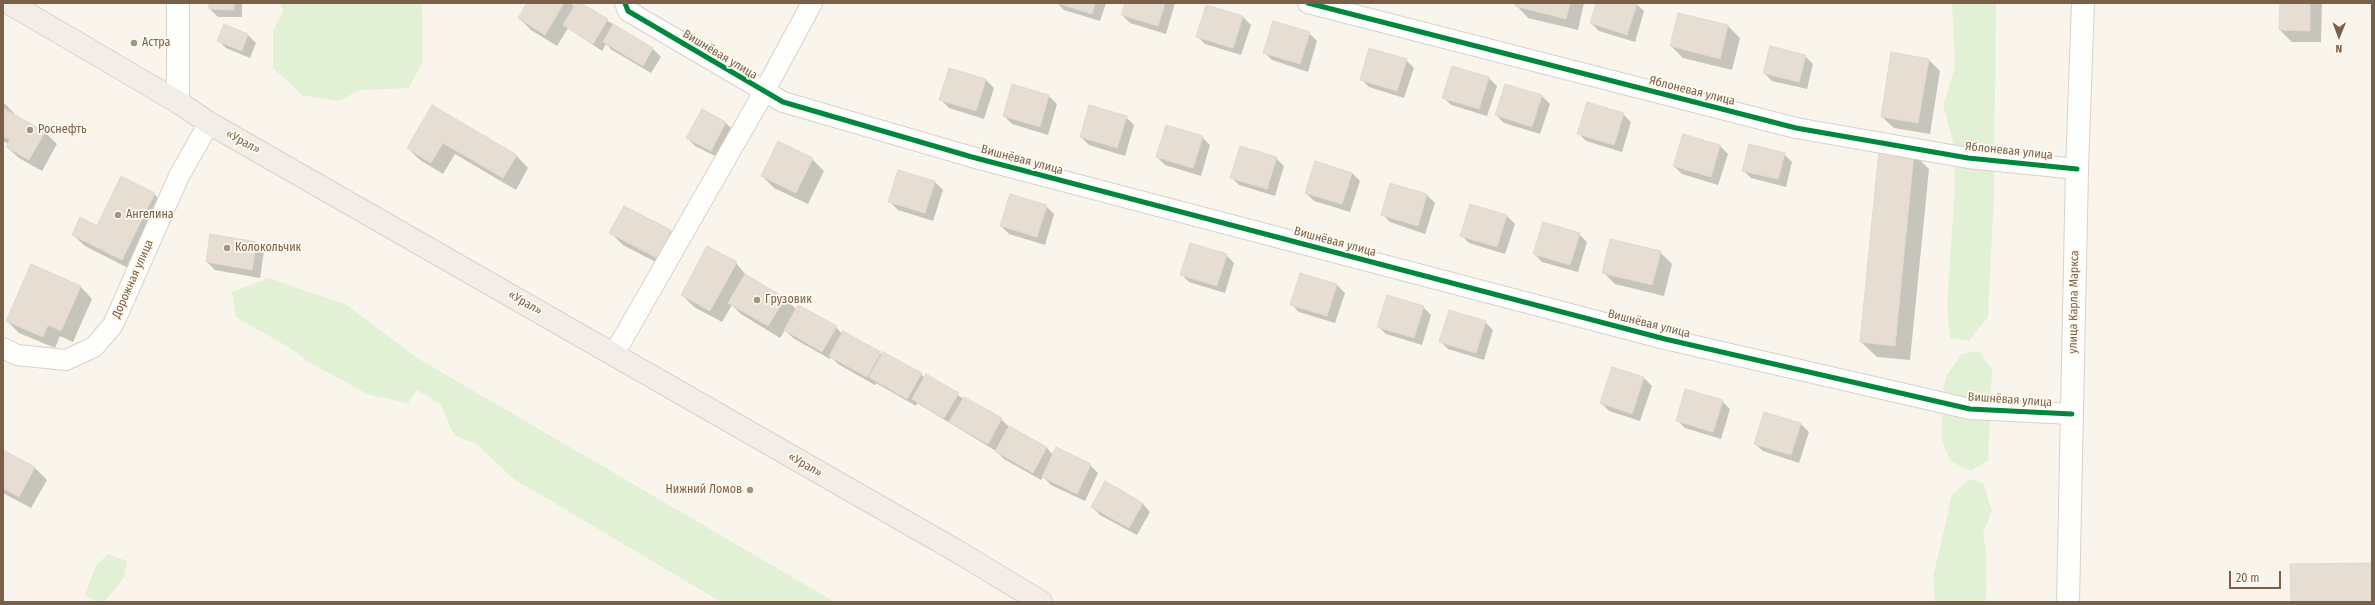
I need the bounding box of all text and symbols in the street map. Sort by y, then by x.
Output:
north arrow [2319,16,2359,56]
street label: Вишнёвая улица [680,27,760,83]
place label: Астра [142,36,170,50]
marker: Астра [129,38,139,48]
text: N [2335,42,2342,55]
street label: Яблоневая улица [1648,73,1736,109]
place label: Роснефть [38,123,87,137]
marker: Роснефть [25,125,35,135]
street label: «Урал» [223,127,263,157]
street label: Яблоневая улица [1964,139,2054,163]
street label: Вишнёвая улица [979,142,1065,178]
place label: Ангелина [126,208,174,222]
marker: Ангелина [113,210,123,220]
street label: Вишнёвая улица [1292,224,1378,260]
street label: Дорожная улица [109,238,157,320]
place label: Колокольчик [235,241,301,255]
marker: Колокольчик [222,243,232,253]
street label: улица Карла Маркса [2066,250,2082,354]
street label: «Урал» [505,288,545,318]
place label: Грузовик [765,293,812,307]
marker: Грузовик [752,295,762,305]
street label: Вишнёвая улица [1606,307,1692,341]
street label: Вишнёвая улица [1967,390,2053,410]
street label: «Урал» [785,450,825,480]
place label: Нижний Ломов [665,483,742,497]
marker: Нижний Ломов [745,485,755,495]
scale bar [2231,563,2283,589]
text: 20 m [2236,571,2260,585]

